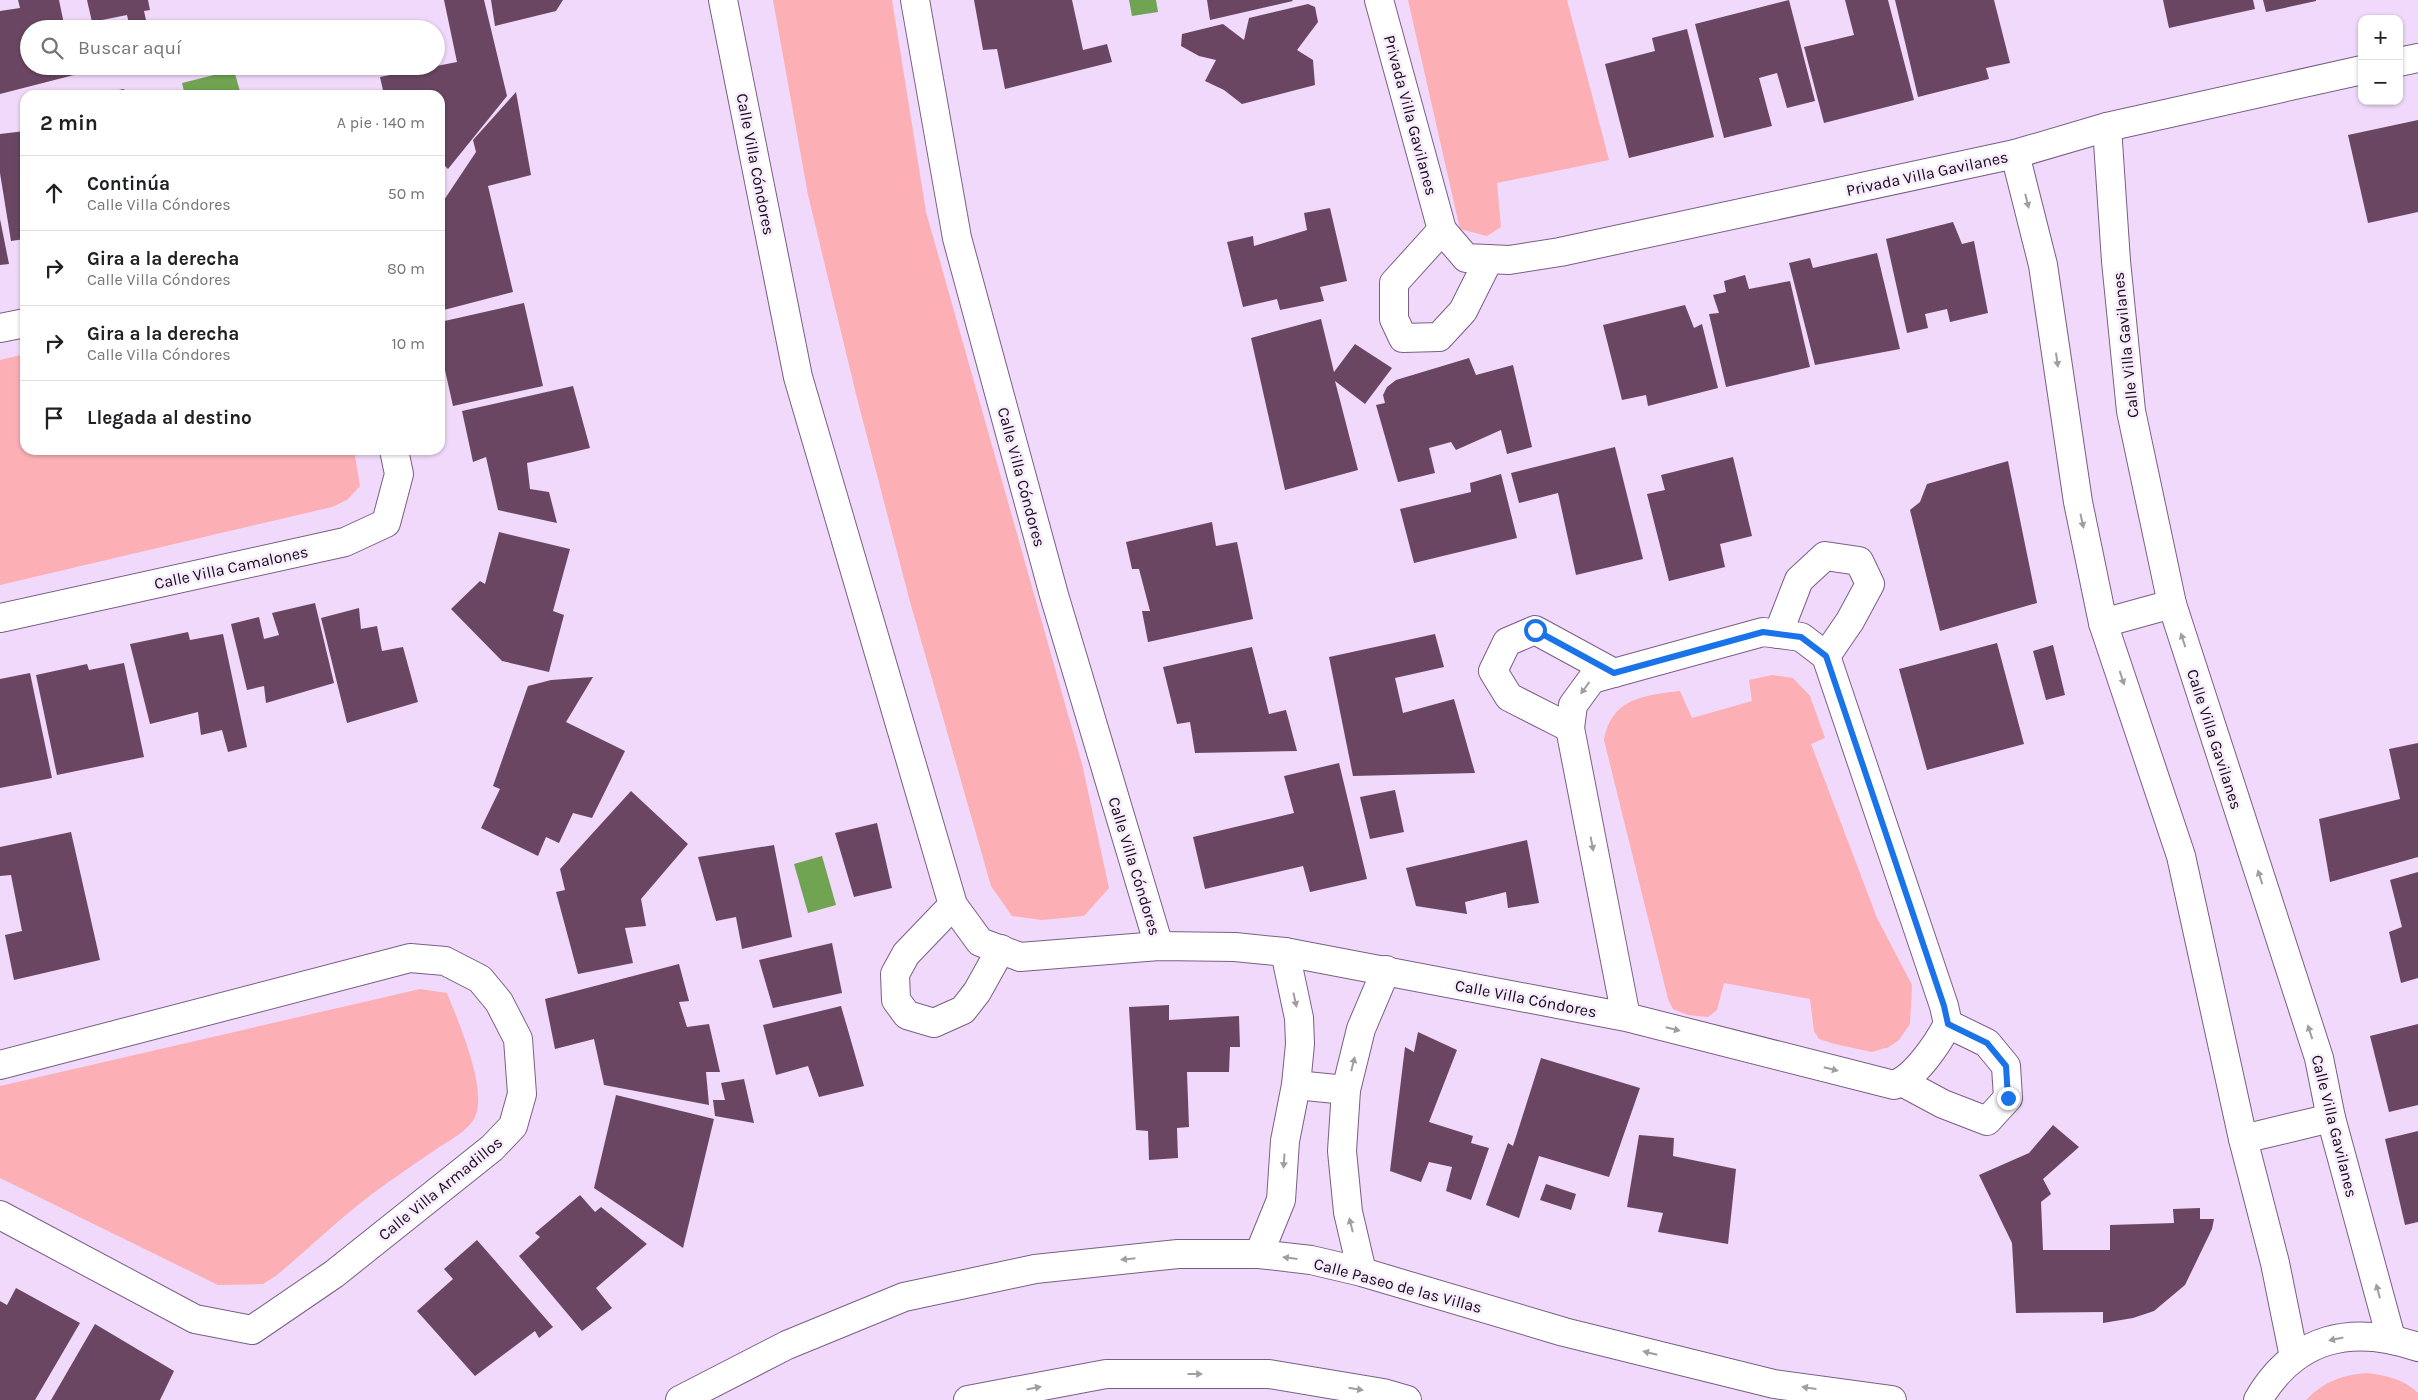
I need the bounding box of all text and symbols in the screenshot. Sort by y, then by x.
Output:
map controls [2358,15,2403,105]
button: + [2358,15,2403,60]
search box [20,20,445,75]
street label: Privada Villa Gavilanes [1380,33,1441,197]
icon: search [38,34,66,62]
text: Buscar aquí [78,37,182,59]
button: − [2358,60,2403,105]
street label: Calle Villa Cóndores [732,92,779,236]
text: 2 min [40,111,98,135]
text: A pie · 140 m [337,113,425,132]
street label: Privada Villa Gavilanes [1844,147,2010,200]
text: Continúa [87,173,170,195]
icon: ahead [40,179,68,207]
text: 50 m [388,184,425,203]
one-way arrow [2023,193,2031,208]
text: Calle Villa Cóndores [87,195,231,214]
text: Gira a la derecha [87,248,239,270]
icon: right [40,254,68,282]
text: 80 m [387,259,425,278]
text: Calle Villa Cóndores [87,270,231,289]
street label: Calle Villa Gavilanes [2108,271,2143,419]
text: Gira a la derecha [87,323,239,345]
icon: right [40,329,68,357]
text: 10 m [391,334,425,353]
text: Calle Villa Cóndores [87,345,231,364]
one-way arrow [2053,353,2061,369]
icon: arrive [40,404,68,432]
street label: Calle Villa Cóndores [994,405,1049,549]
text: Llegada al destino [87,407,252,429]
one-way arrow [2078,513,2086,528]
street label: Calle Villa Camalones [152,542,310,593]
route start [1524,619,1547,642]
one-way arrow [2179,632,2186,647]
street label: Calle Villa Gavilanes [2183,667,2246,812]
one-way arrow [2118,671,2126,686]
one-way arrow [1580,681,1590,694]
street label: Calle Villa Cóndores [1104,795,1165,938]
one-way arrow [1589,836,1597,852]
one-way arrow [2256,870,2263,885]
street label: Calle Villa Cóndores [1454,975,1598,1022]
one-way arrow [1291,992,1299,1007]
one-way arrow [2306,1024,2314,1039]
one-way arrow [1666,1025,1681,1033]
street label: Calle Villa Gavilanes [2308,1053,2361,1199]
one-way arrow [1349,1056,1357,1071]
one-way arrow [1823,1065,1838,1073]
route end [1997,1087,2020,1110]
street label: Calle Villa Armadillos [374,1133,506,1244]
one-way arrow [1279,1153,1287,1169]
one-way arrow [1347,1217,1355,1232]
one-way arrow [1282,1254,1298,1262]
street label: Calle Paseo de las Villas [1312,1254,1484,1317]
one-way arrow [1120,1255,1136,1263]
one-way arrow [2374,1283,2382,1298]
one-way arrow [2329,1335,2344,1343]
one-way arrow [1643,1349,1658,1357]
one-way arrow [1187,1370,1203,1378]
one-way arrow [1026,1383,1042,1391]
one-way arrow [1800,1384,1816,1392]
one-way arrow [1348,1385,1364,1393]

